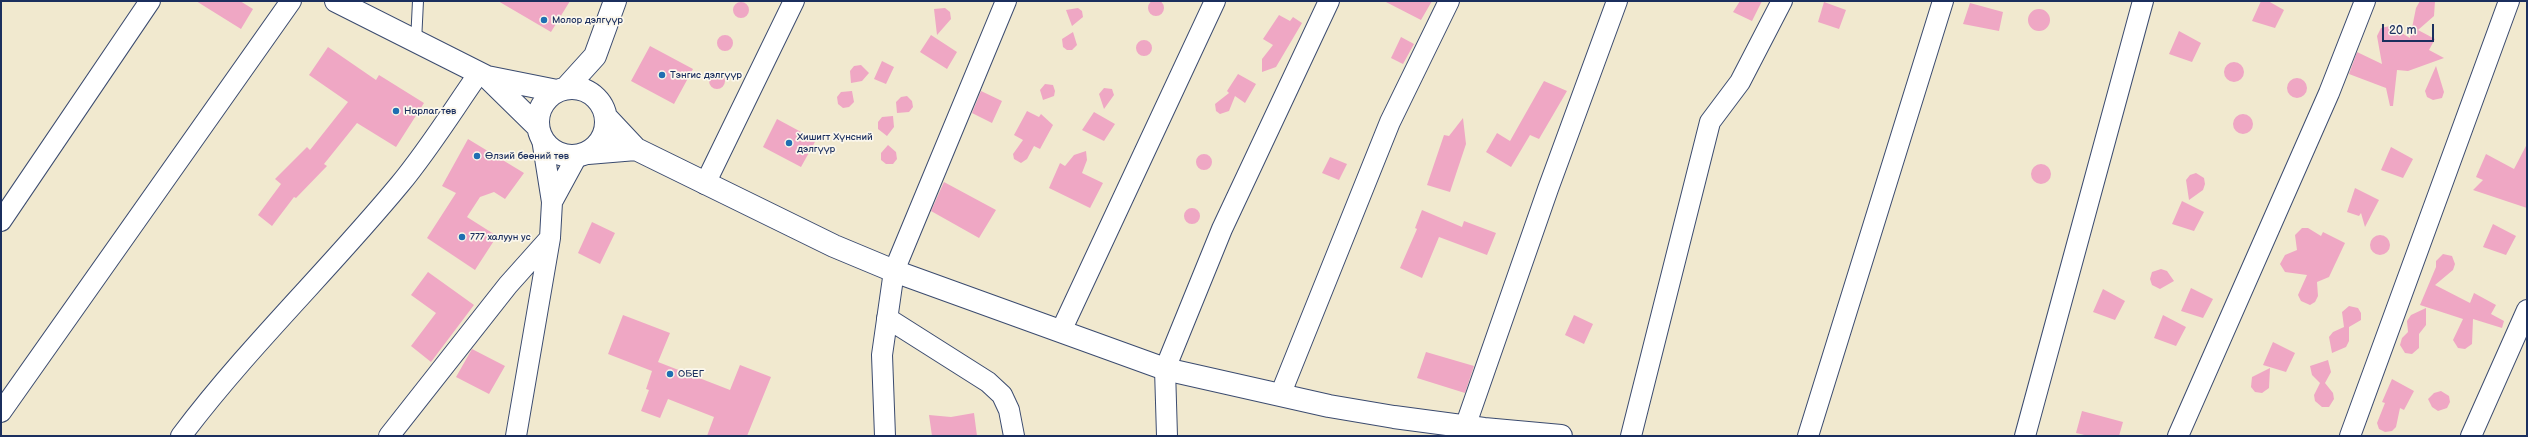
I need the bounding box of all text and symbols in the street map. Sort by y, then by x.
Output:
place label: Молор дэлгүүр [552,14,623,26]
marker: Молор дэлгүүр [539,15,549,25]
scale bar [2384,16,2436,42]
text: 20 m [2389,23,2416,38]
place label: Тэнгис дэлгүүр [670,69,742,81]
marker: Тэнгис дэлгүүр [657,70,667,80]
place label: Нарлаг төв [404,105,456,117]
marker: Нарлаг төв [391,106,401,116]
place label: Хишигт Хүнсний дэлгүүр [797,131,873,154]
marker: Хишигт Хүнсний дэлгүүр [784,138,794,148]
place label: Өлзий бөөний төв [485,150,569,162]
marker: Өлзий бөөний төв [472,151,482,161]
place label: 777 халуун ус [470,231,531,243]
marker: 777 халуун ус [457,232,467,242]
place label: ОБЕГ [678,368,704,380]
marker: ОБЕГ [665,369,675,379]

